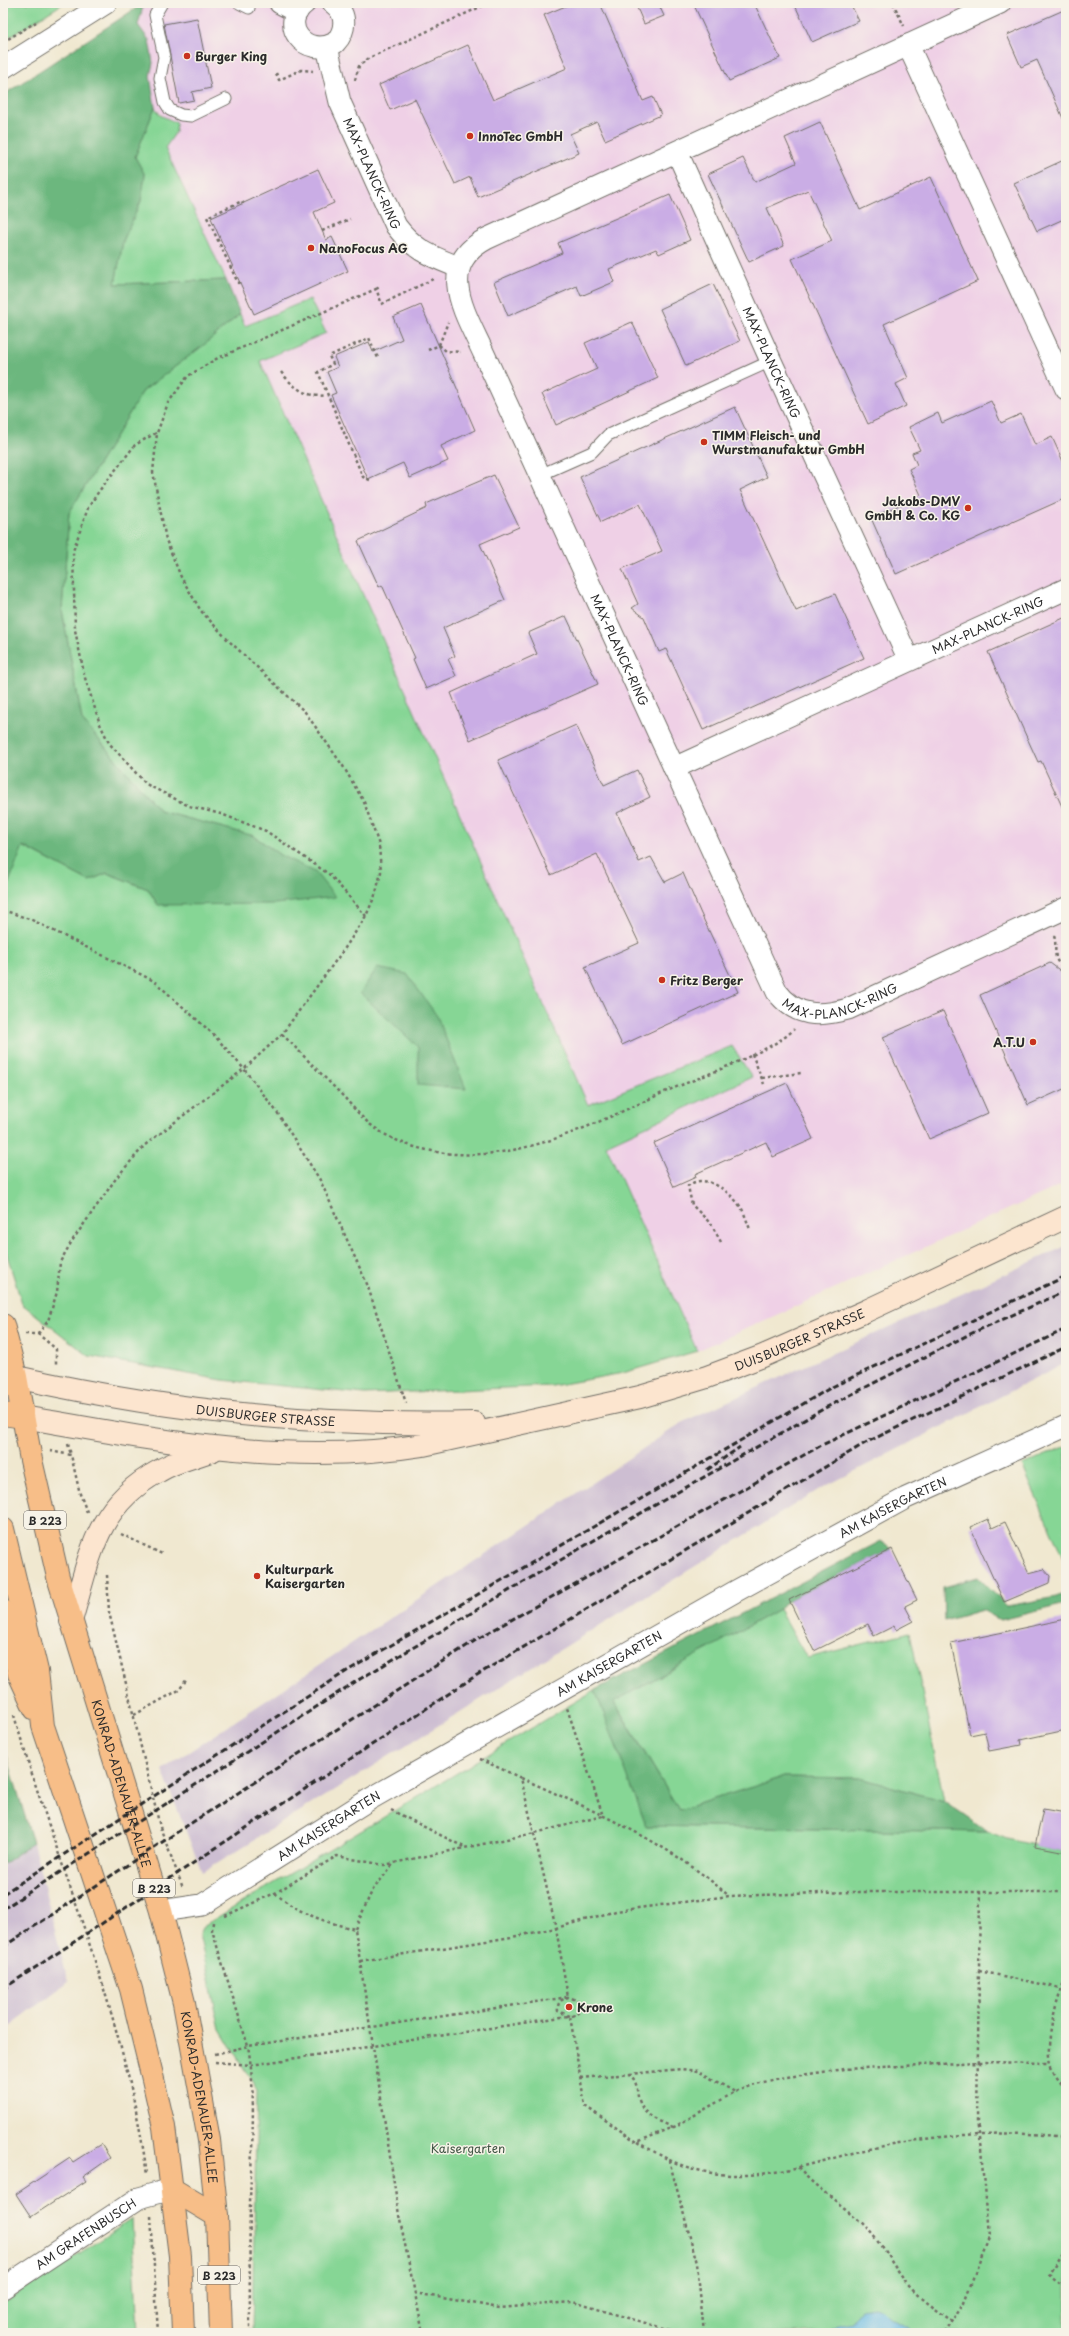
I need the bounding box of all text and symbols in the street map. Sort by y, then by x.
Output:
place label: Burger King [195,47,267,65]
marker: Burger King [182,51,192,61]
street label: MAX-PLANCK-RING [339,114,406,233]
place label: InnoTec GmbH [478,127,563,145]
marker: InnoTec GmbH [465,131,475,141]
place label: NanoFocus AG [319,239,408,257]
marker: NanoFocus AG [306,243,316,253]
street label: MAX-PLANCK-RING [739,304,805,422]
place label: TIMM Fleisch- und Wurstmanufaktur GmbH [712,426,865,458]
marker: TIMM Fleisch- und Wurstmanufaktur GmbH [699,437,709,447]
place label: Jakobs-DMV GmbH & Co. KG [865,492,960,524]
marker: Jakobs-DMV GmbH & Co. KG [963,503,973,513]
street label: MAX-PLANCK-RING [586,591,653,709]
street label: MAX-PLANCK-RING [929,591,1047,658]
place label: Fritz Berger [670,971,744,989]
marker: Fritz Berger [657,975,667,985]
street label: MAX-PLANCK-RING [779,978,901,1023]
place label: A.T.U [993,1033,1025,1051]
marker: A.T.U [1028,1037,1038,1047]
street label: DUISBURGER STRASSE [732,1304,868,1375]
street label: DUISBURGER STRASSE [195,1400,336,1430]
street label: AM KAISERGARTEN [836,1472,949,1542]
road number: B 223 [24,1511,66,1529]
place label: Kulturpark Kaisergarten [265,1560,345,1592]
marker: Kulturpark Kaisergarten [252,1571,262,1581]
street label: AM KAISERGARTEN [553,1626,665,1700]
street label: KONRAD-ADENAUER-ALLEE [87,1697,156,1870]
street label: AM KAISERGARTEN [273,1786,383,1865]
road number: B 223 [133,1879,175,1897]
place label: Krone [577,1998,613,2016]
marker: Krone [564,2002,574,2012]
street label: KONRAD-ADENAUER-ALLEE [177,2010,223,2185]
park label: Kaisergarten [431,2139,505,2157]
street label: AM GRAFENBUSCH [32,2193,140,2273]
road number: B 223 [198,2266,240,2284]

